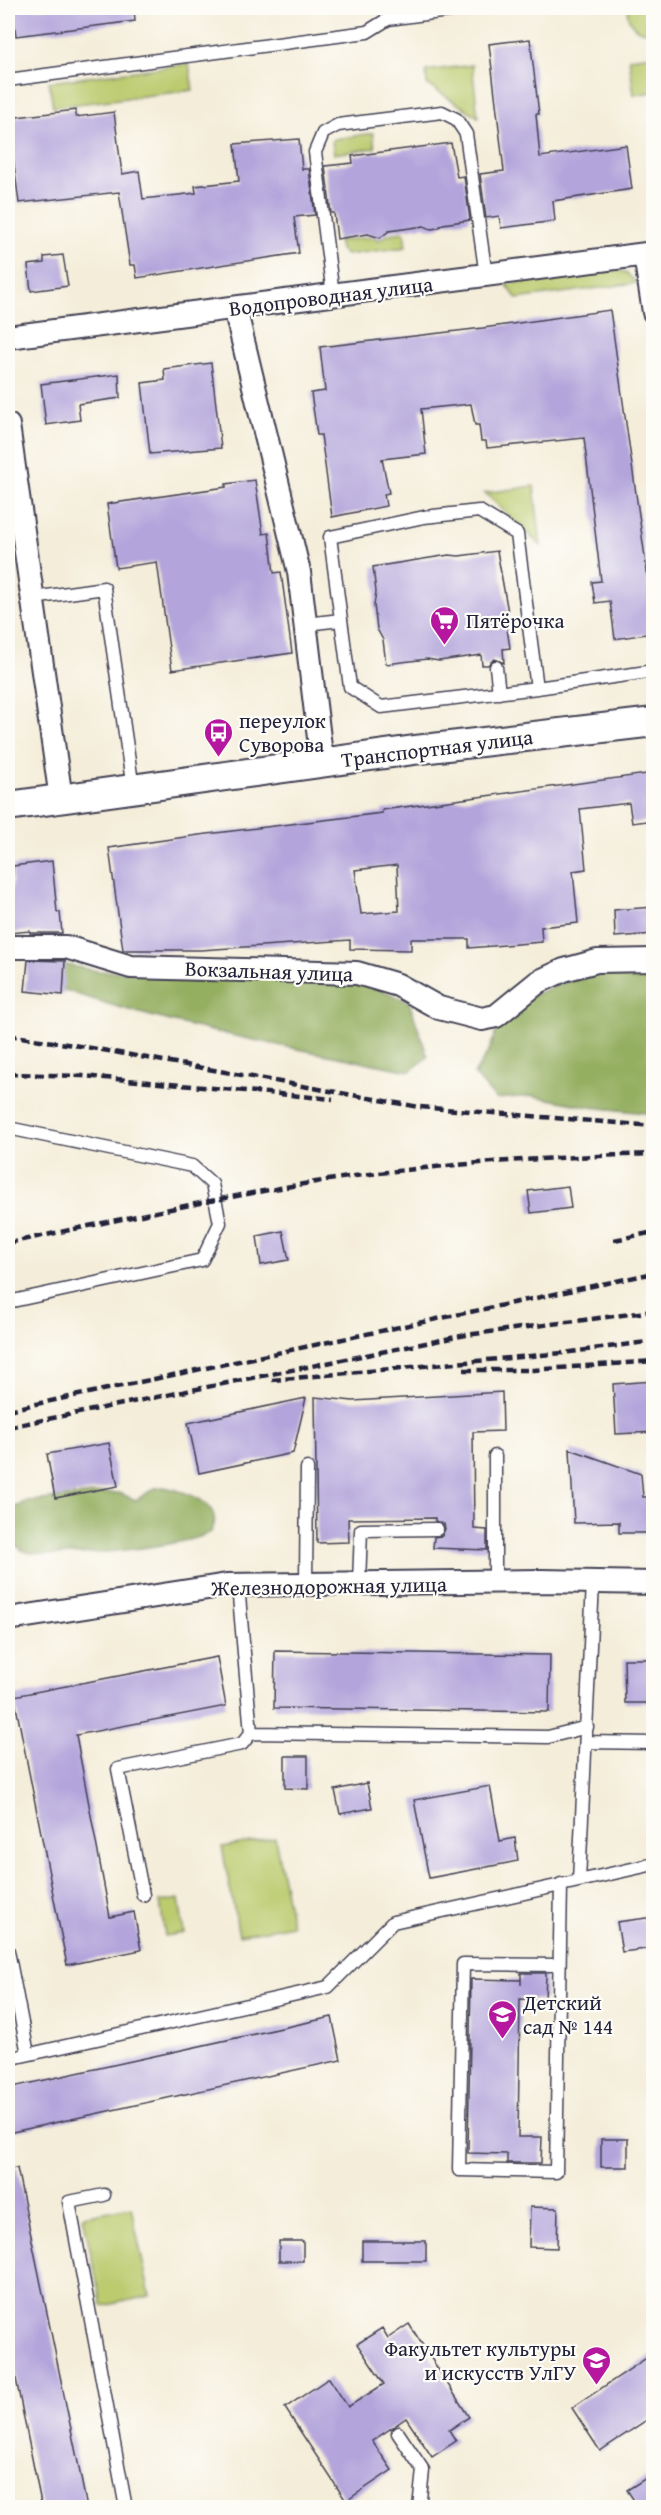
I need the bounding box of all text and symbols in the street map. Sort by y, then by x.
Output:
street label: Водопроводная улица [227,268,435,324]
supermarket icon: Пятёрочка [429,604,461,646]
place label: Пятёрочка [466,605,564,636]
place label: переулок Суворова [239,705,326,760]
bus stop icon: переулок Суворова [202,716,234,758]
street label: Транспортная улица [339,721,535,775]
street label: Вокзальная улица [184,953,354,989]
street label: Железнодорожная улица [210,1568,447,1604]
place label: Детский сад № 144 [522,1987,613,2042]
school or university icon: Детский сад № 144 [486,1998,518,2040]
place label: Факультет культуры и искусств УлГУ [384,2333,576,2388]
school or university icon: Факультет культуры и искусств УлГУ [581,2344,613,2386]

